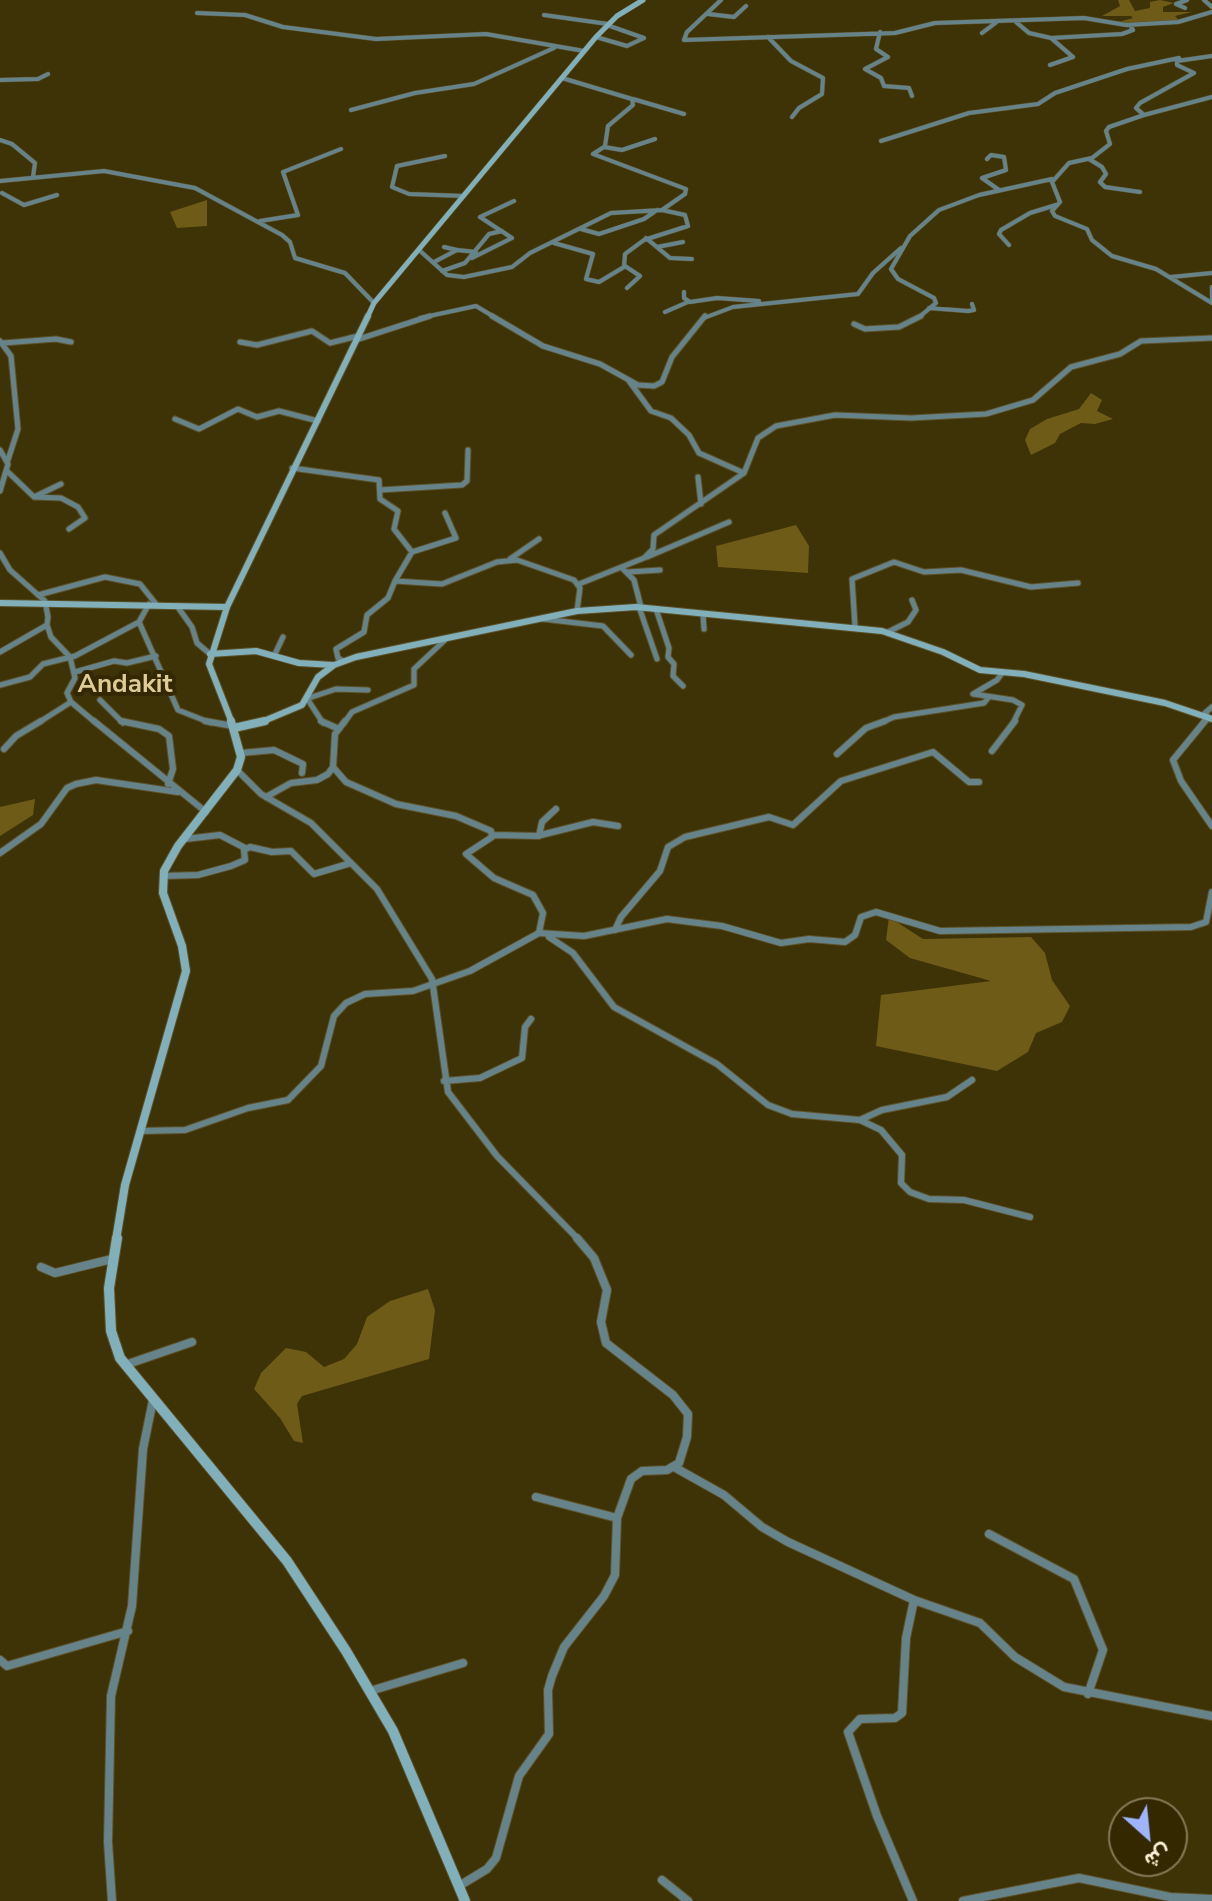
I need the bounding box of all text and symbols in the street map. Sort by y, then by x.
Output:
district label: Andakit [78,670,172,702]
north arrow [1108,1797,1188,1877]
text: ش [1139,1837,1177,1876]

